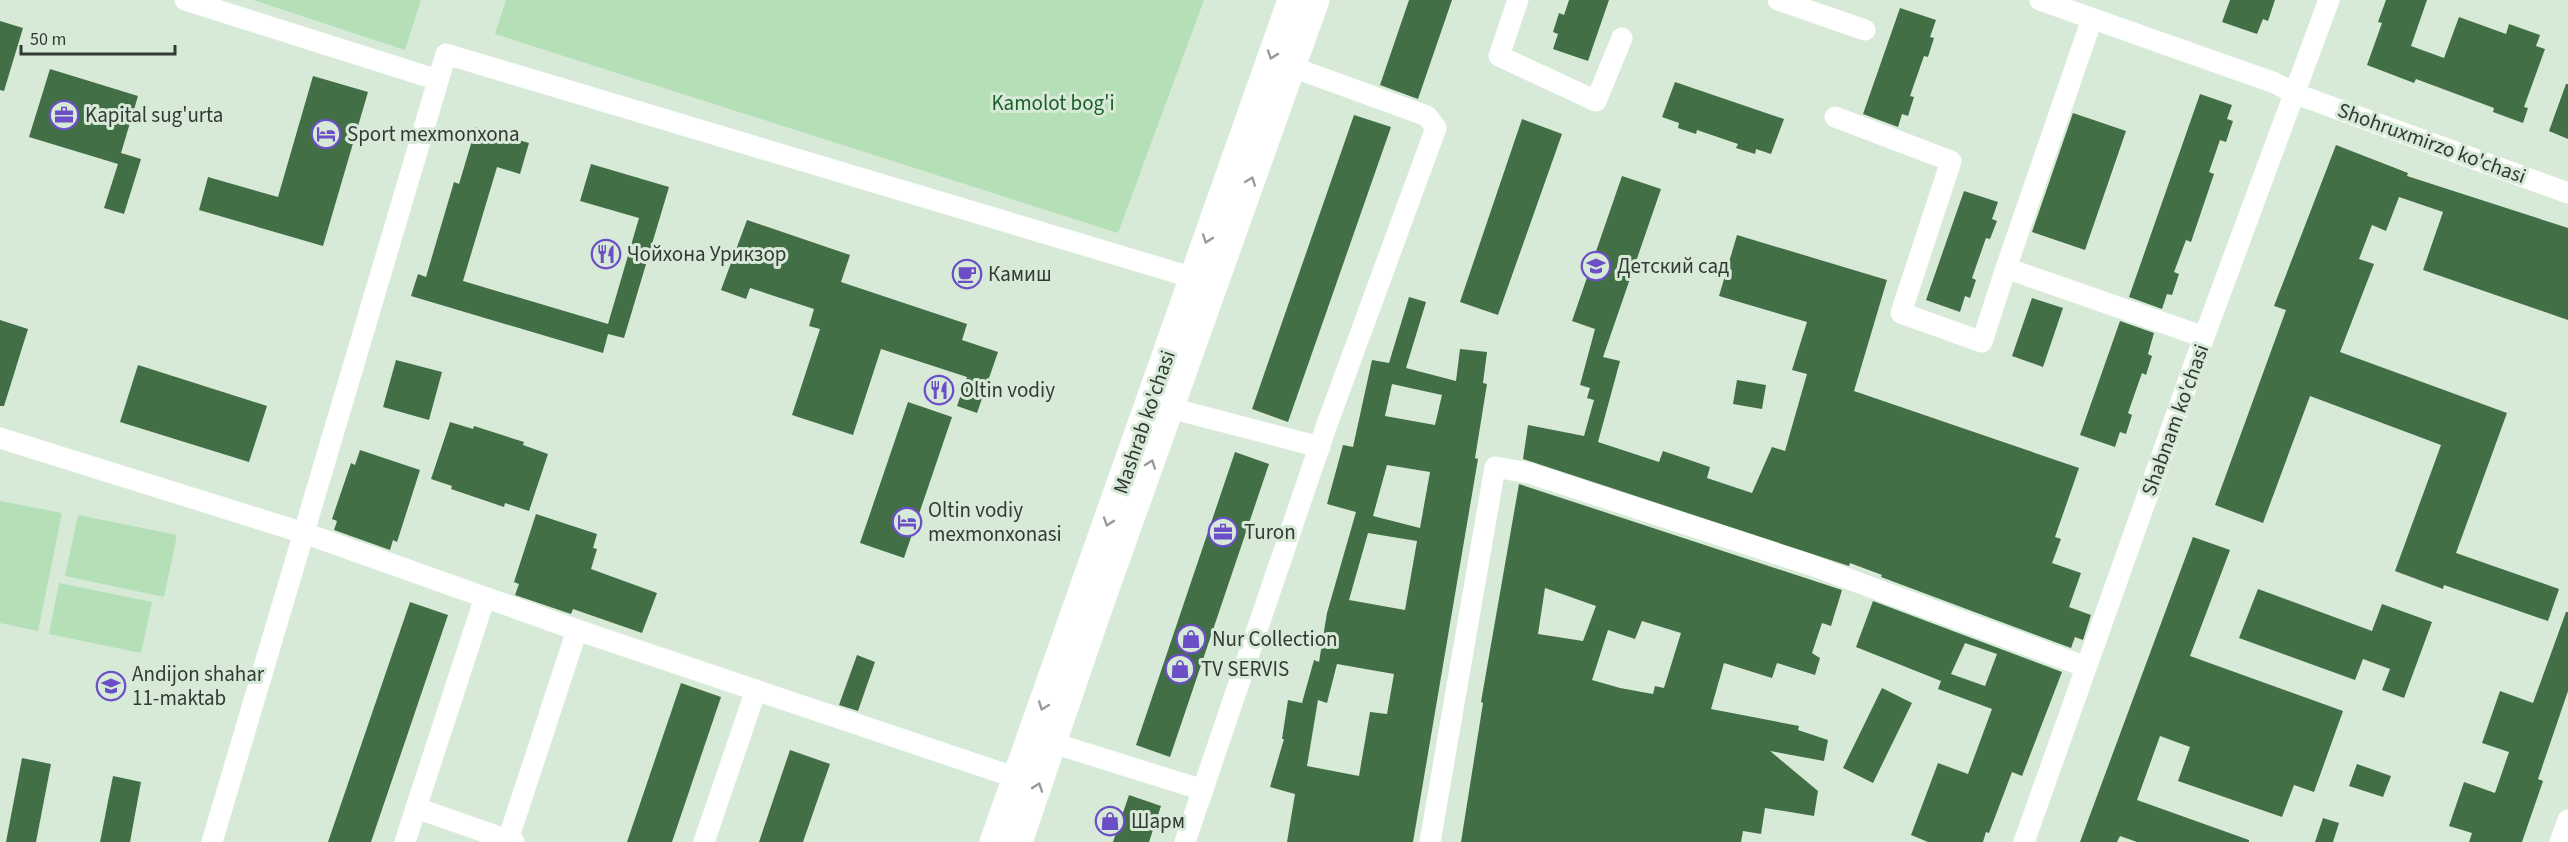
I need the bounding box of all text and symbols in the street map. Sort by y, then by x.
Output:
scale bar [21,18,176,56]
text: 50 m [30,27,66,52]
one-way arrow [1266,49,1279,60]
park label: Kamolot bog'i [991,88,1115,118]
street label: Shohruxmirzo ko'chasi [2334,95,2530,191]
office icon: Kapital sug'urta [48,99,80,131]
place label: Kapital sug'urta [85,100,223,130]
hotel icon: Sport mexmonxona [310,118,342,150]
place label: Sport mexmonxona [347,119,520,149]
one-way arrow [1243,176,1256,187]
one-way arrow [1202,233,1215,244]
restaurant icon: Чойхона Урикзор [590,238,622,270]
place label: Чойхона Урикзор [627,239,786,269]
school or university icon: Детский сад [1580,250,1612,282]
place label: Детский сад [1617,251,1729,281]
cafe icon: Камиш [951,258,983,290]
place label: Камиш [988,259,1052,289]
street label: Shabnam ko'chasi [2134,340,2216,500]
street label: Mashrab ko'chasi [1105,346,1183,498]
restaurant icon: Oltin vodiy [923,374,955,406]
place label: Oltin vodiy [960,375,1055,405]
one-way arrow [1143,459,1156,469]
place label: Oltin vodiy mexmonxonasi [928,495,1062,549]
hotel icon: Oltin vodiy mexmonxonasi [891,506,923,538]
one-way arrow [1103,516,1116,527]
office icon: Turon [1207,516,1239,548]
place label: Turon [1244,517,1296,547]
shop icon: Nur Collection [1175,623,1207,655]
place label: Nur Collection [1212,624,1338,654]
shop icon: TV SERVIS [1164,653,1196,685]
place label: TV SERVIS [1201,654,1289,684]
place label: Andijon shahar 11-maktab [132,659,265,713]
school or university icon: Andijon shahar 11-maktab [95,670,127,702]
one-way arrow [1037,700,1050,711]
one-way arrow [1031,782,1044,793]
shop icon: Шарм [1094,805,1126,837]
place label: Шарм [1131,806,1185,836]

